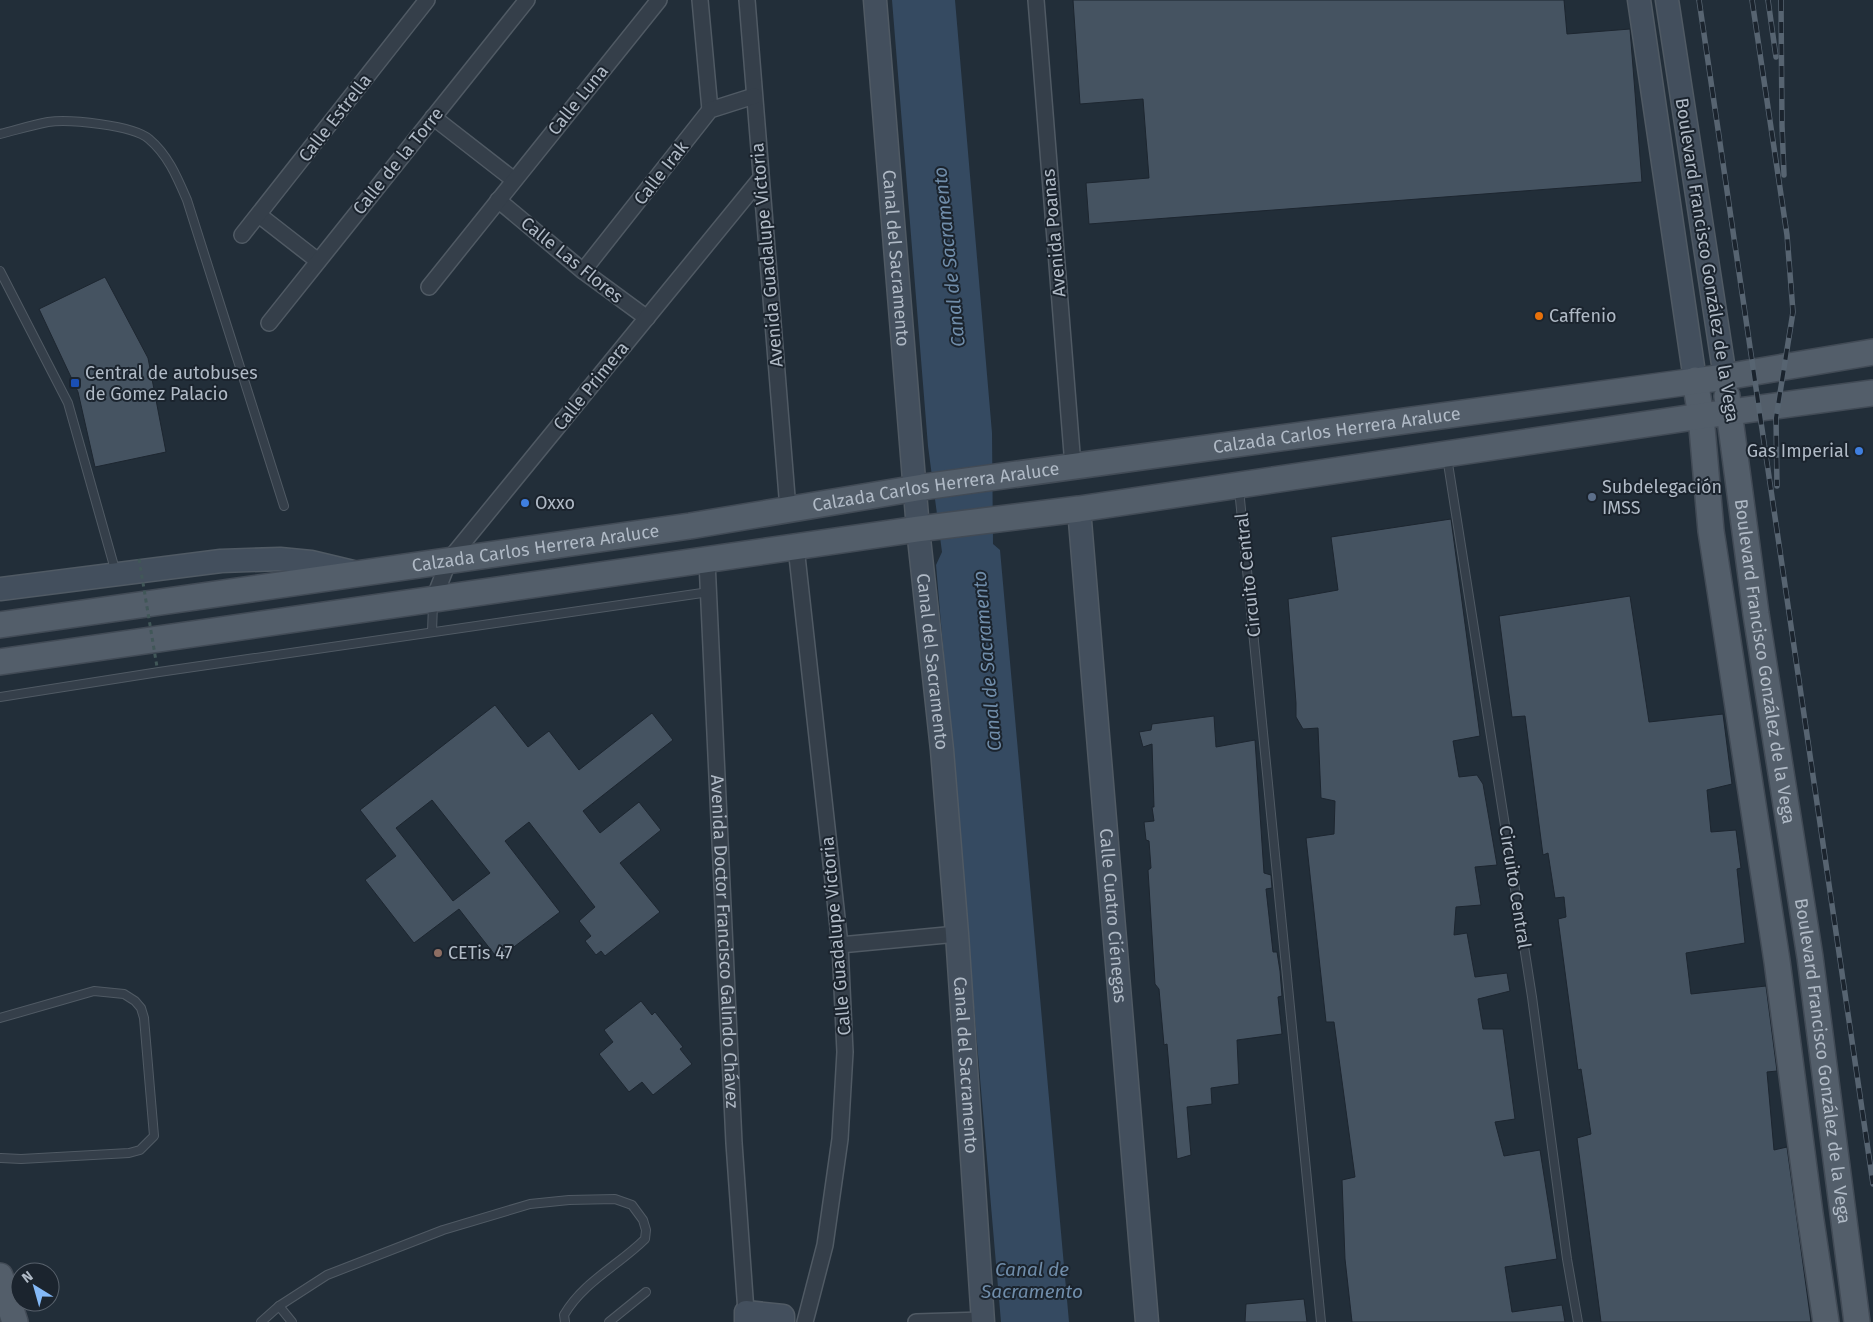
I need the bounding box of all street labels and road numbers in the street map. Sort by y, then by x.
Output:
street label: Calle Luna [543,60,613,140]
street label: Calle Estrella [294,70,376,166]
street label: Boulevard Francisco González de la Vega [1670,96,1744,424]
street label: Calle de la Torre [348,103,448,219]
street label: Calle Irak [629,136,693,209]
street label: Avenida Guadalupe Victoria [746,142,788,368]
street label: Avenida Poanas [1037,168,1071,298]
street label: Canal del Sacramento [878,169,914,347]
street label: Calle Las Flores [516,212,628,308]
street label: Calle Primera [548,337,634,435]
street label: Calzada Carlos Herrera Araluce [1212,402,1462,458]
street label: Calzada Carlos Herrera Araluce [811,457,1061,516]
street label: Boulevard Francisco González de la Vega [1730,497,1800,825]
street label: Circuito Central [1231,512,1265,638]
street label: Calzada Carlos Herrera Araluce [410,520,661,577]
street label: Canal del Sacramento [912,572,953,751]
street label: Avenida Doctor Francisco Galindo Chávez [706,774,743,1109]
street label: Circuito Central [1494,824,1536,950]
street label: Calle Cuatro Ciénegas [1095,827,1131,1004]
street label: Calle Guadalupe Victoria [816,836,856,1036]
street label: Boulevard Francisco González de la Vega [1790,897,1855,1225]
street label: Canal del Sacramento [949,976,983,1154]

